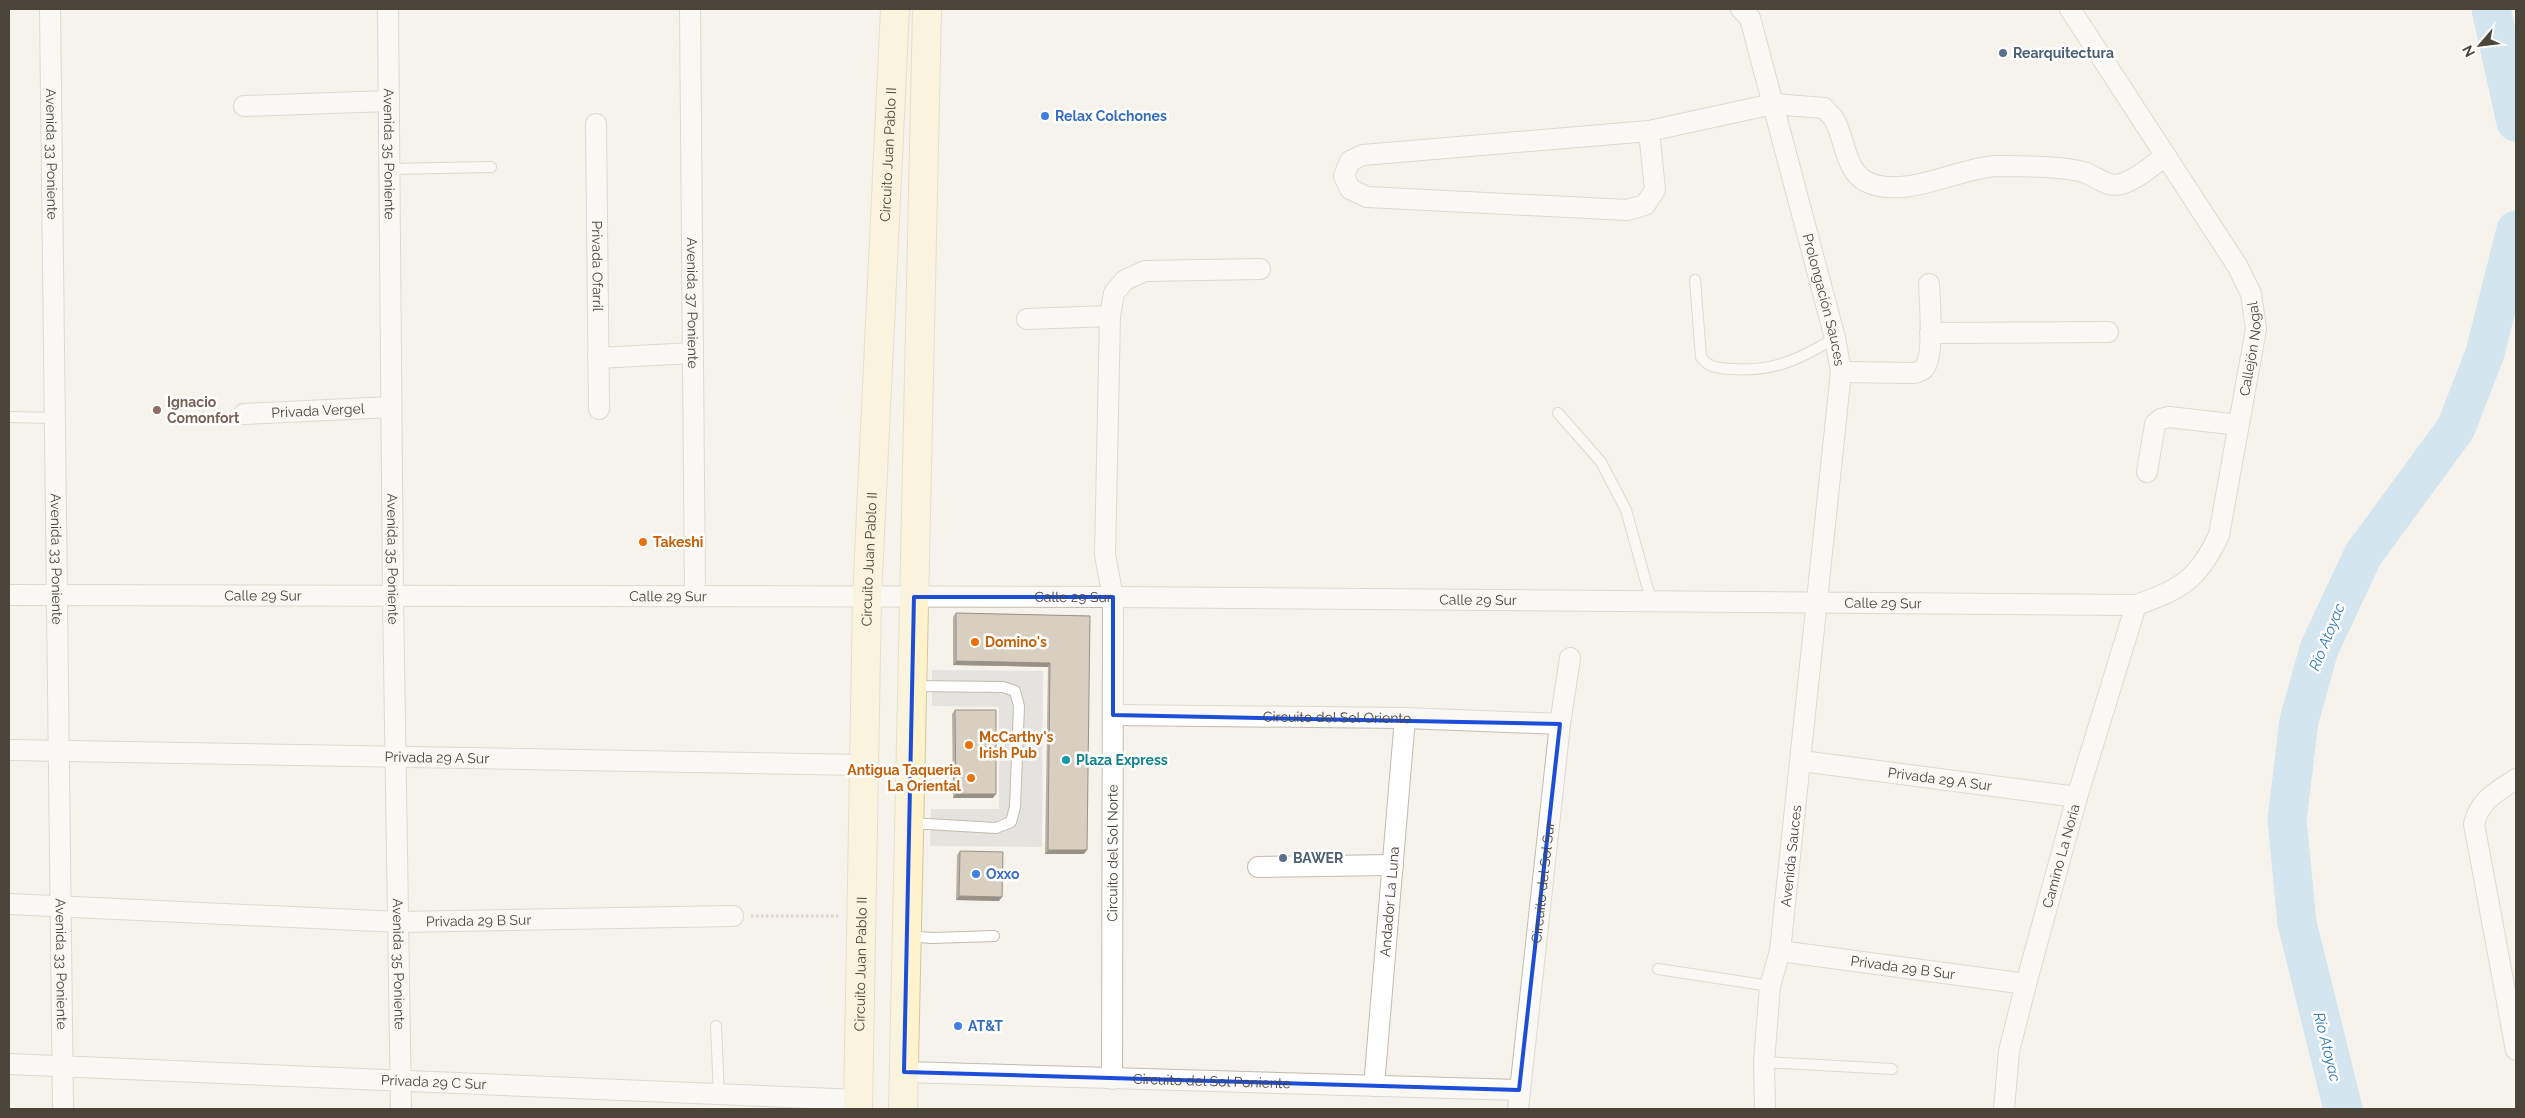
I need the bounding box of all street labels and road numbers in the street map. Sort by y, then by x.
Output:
street label: Circuito Juan Pablo II [877,87,899,222]
street label: Avenida 33 Poniente [43,88,60,220]
street label: Avenida 35 Poniente [381,88,398,220]
street label: Privada Ofarril [589,220,606,312]
street label: Prolongación Sauces [1800,232,1848,368]
street label: Avenida 37 Poniente [684,237,701,369]
street label: Callejón Nogal [2236,300,2264,397]
street label: Privada Vergel [271,400,365,421]
street label: Circuito Juan Pablo II [858,492,880,627]
street label: Avenida 33 Poniente [48,493,65,625]
street label: Avenida 35 Poniente [384,493,401,625]
street label: Calle 29 Sur [224,587,302,604]
street label: Calle 29 Sur [629,588,707,604]
street label: Calle 29 Sur [1034,589,1112,605]
street label: Calle 29 Sur [1439,592,1517,608]
street label: Calle 29 Sur [1844,595,1922,611]
street label: Circuito del Sol Oriente [1263,709,1411,726]
street label: Privada 29 A Sur [385,749,489,766]
street label: Privada 29 A Sur [1887,764,1993,794]
street label: Circuito del Sol Norte [1104,784,1121,922]
street label: Camino La Noria [2039,802,2083,910]
street label: Avenida Sauces [1778,804,1804,908]
street label: Circuito del Sol Sur [1528,821,1557,944]
street label: Andador La Luna [1377,846,1402,958]
street label: Circuito Juan Pablo II [851,897,870,1031]
street label: Avenida 33 Poniente [53,898,70,1030]
street label: Avenida 35 Poniente [390,898,408,1030]
street label: Privada 29 B Sur [426,912,531,930]
street label: Privada 29 B Sur [1850,953,1956,982]
street label: Circuito del Sol Poniente [1133,1071,1291,1091]
street label: Privada 29 C Sur [381,1072,487,1092]

